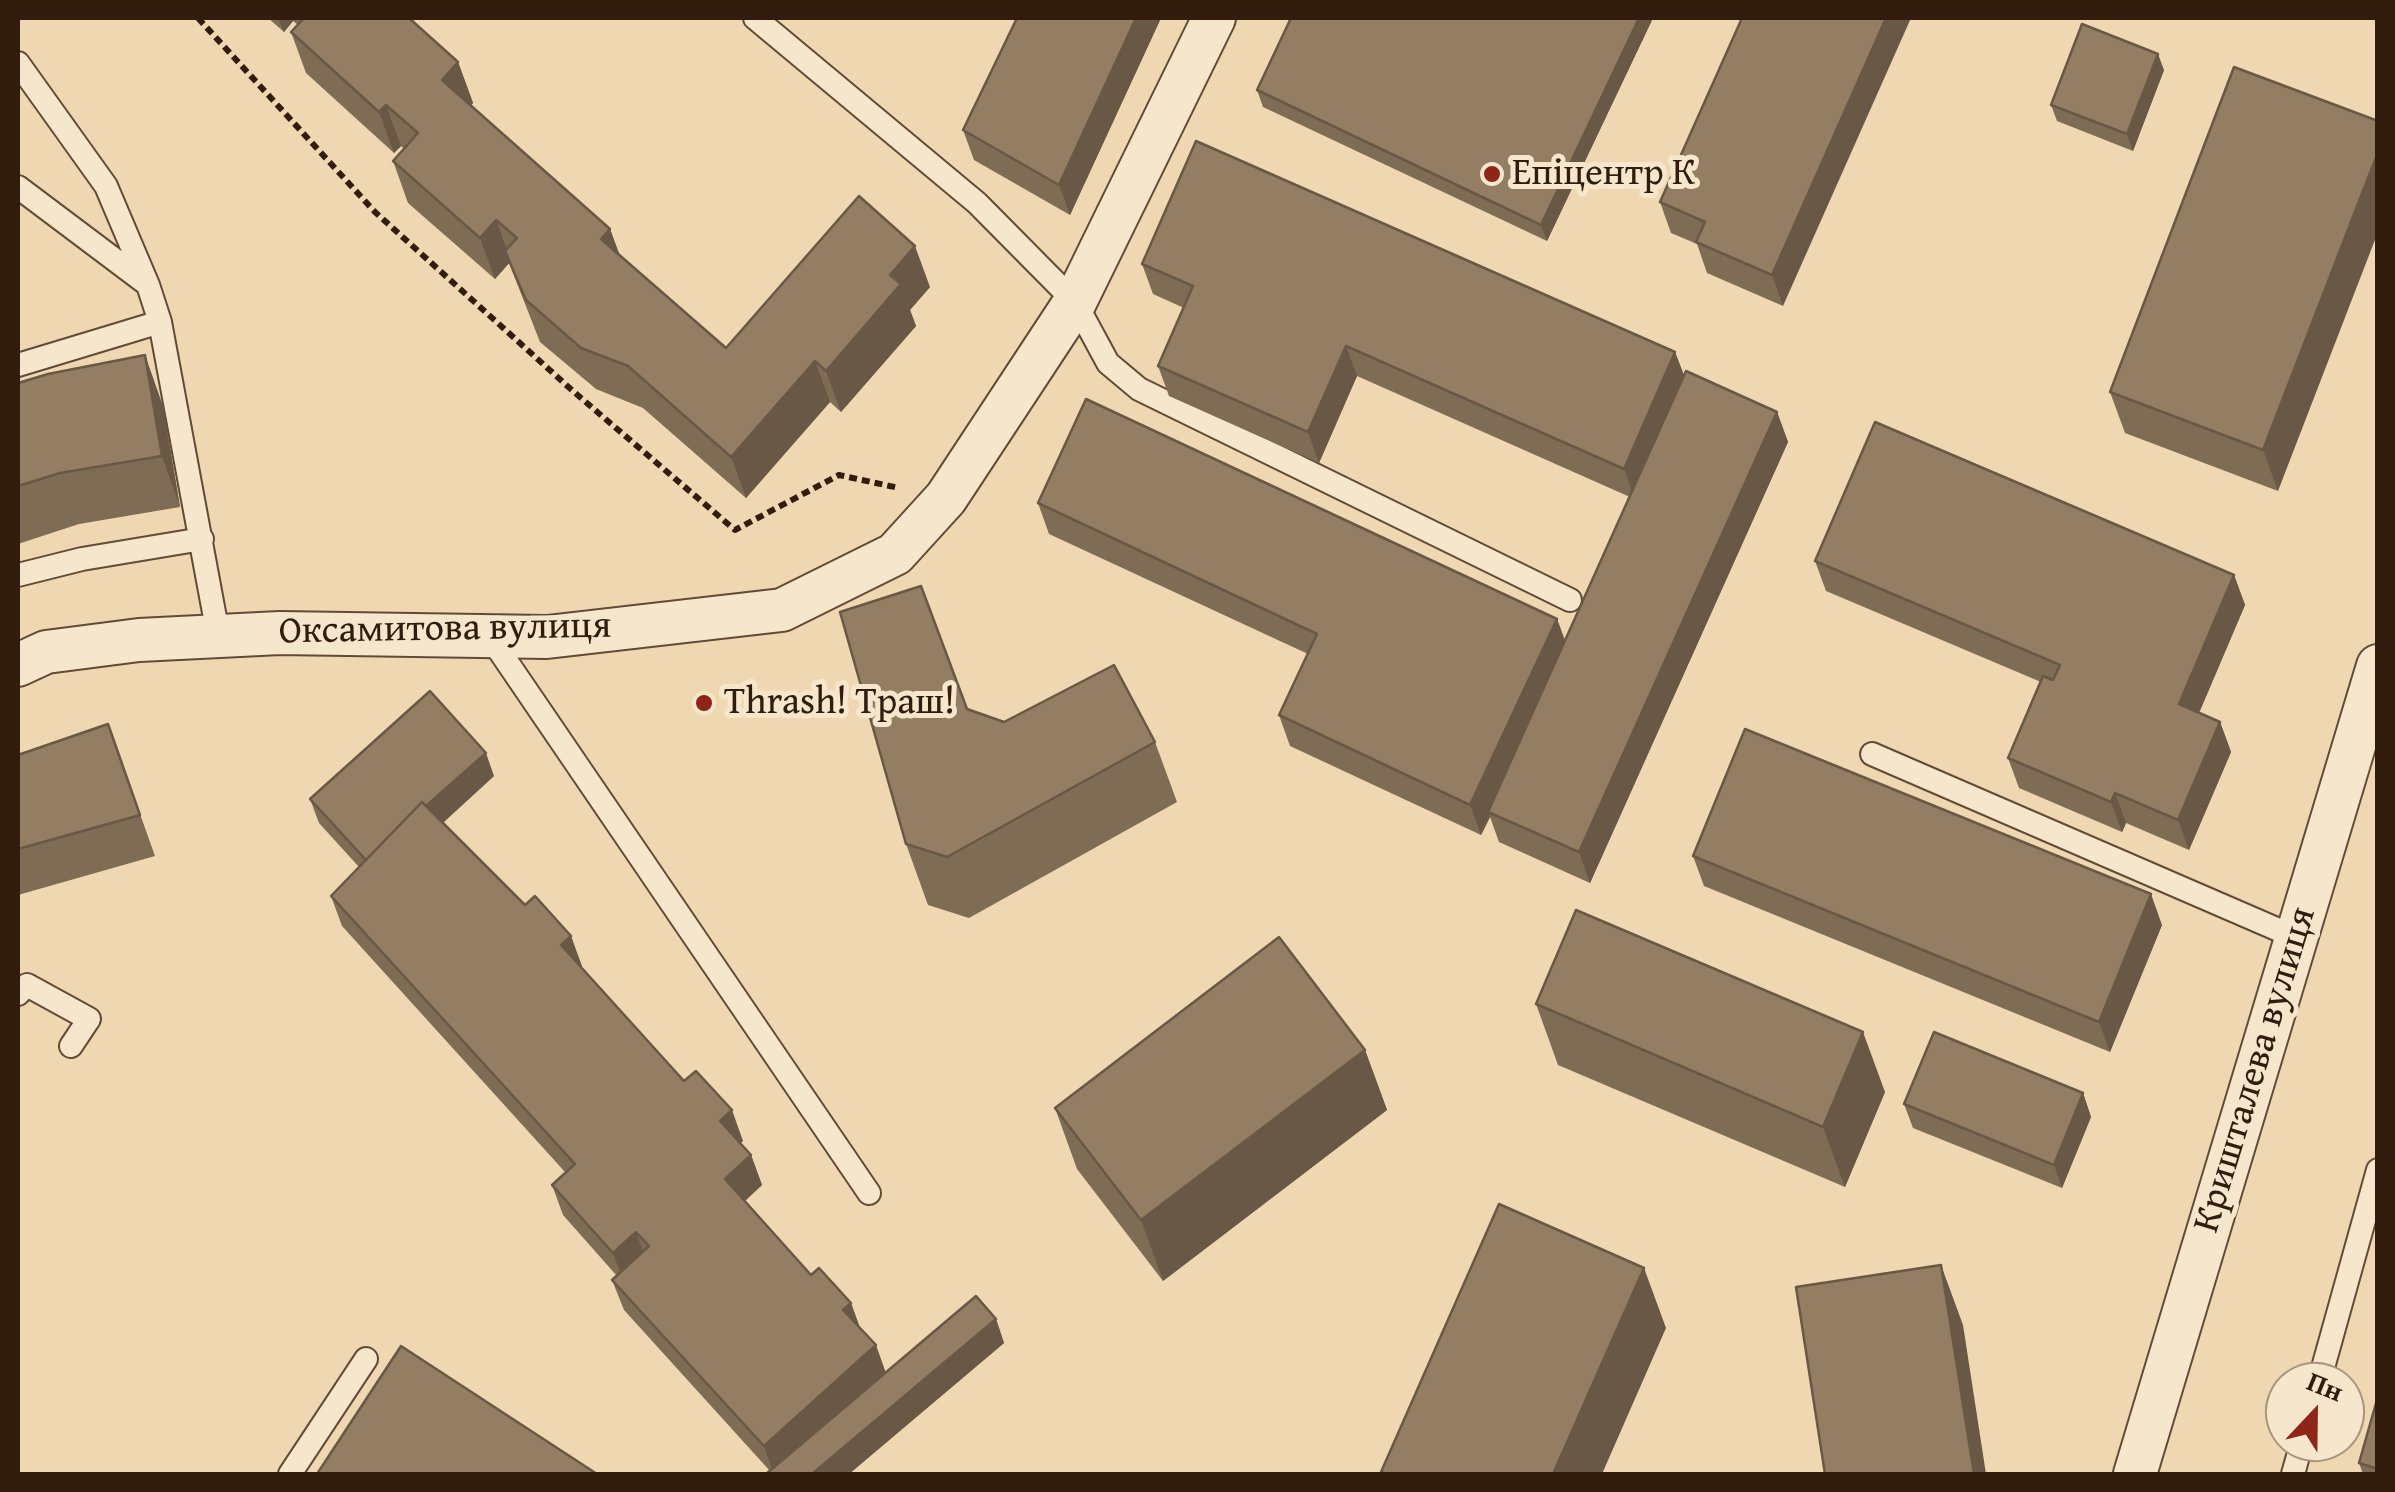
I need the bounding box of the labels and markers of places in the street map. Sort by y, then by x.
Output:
place label: Епіцентр К [1512,151,1695,197]
marker: Епіцентр К [1481,163,1503,185]
place label: Thrash! Траш! [724,680,955,726]
marker: Thrash! Траш! [693,692,715,714]

